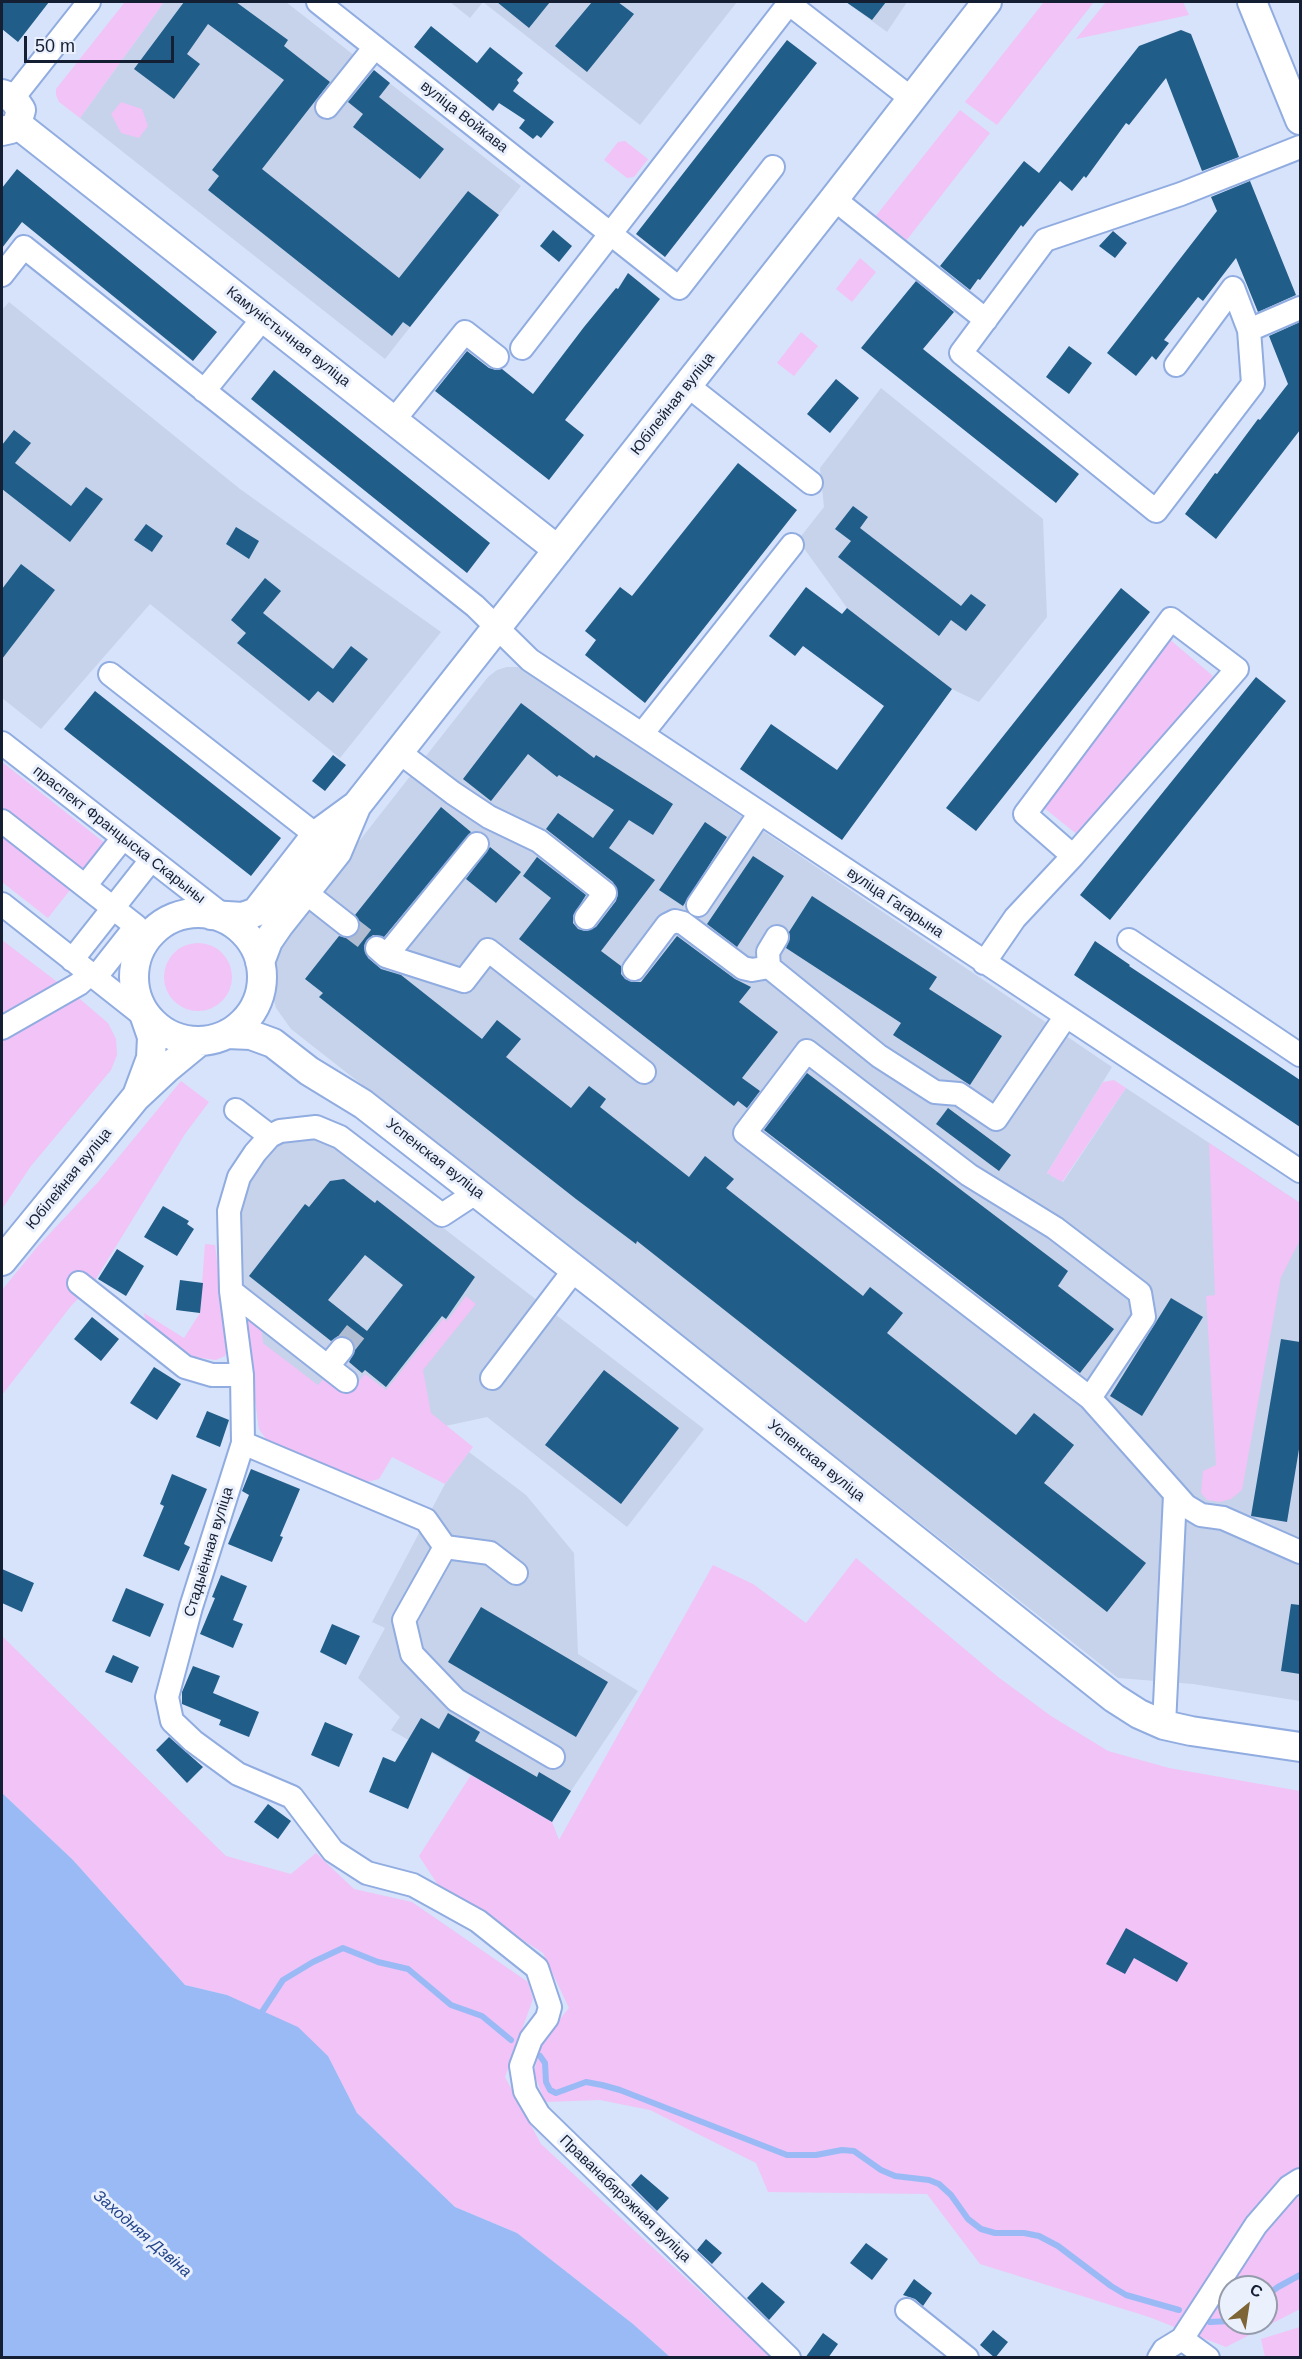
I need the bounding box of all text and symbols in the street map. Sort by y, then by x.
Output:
scale bar [27,24,177,62]
text: 50 m [35,36,75,56]
street label: вуліца Войкава [417,77,511,157]
street label: Камуністычная вуліца [222,283,354,391]
street label: Юбілейная вуліца [627,349,719,459]
street label: праспект Францыска Скарыны [29,762,209,908]
street label: вуліца Гагарына [843,864,947,942]
street label: Успенская вуліца [382,1115,488,1203]
street label: Юбілейная вуліца [23,1125,115,1233]
street label: Успенская вуліца [764,1416,868,1506]
street label: Стадыённая вуліца [181,1485,237,1619]
street label: Праванабярэжная вуліца [556,2132,694,2266]
water label: Заходняя Дзвіна [89,2186,195,2282]
north arrow [1218,2275,1278,2335]
text: С [1247,2280,1266,2301]

